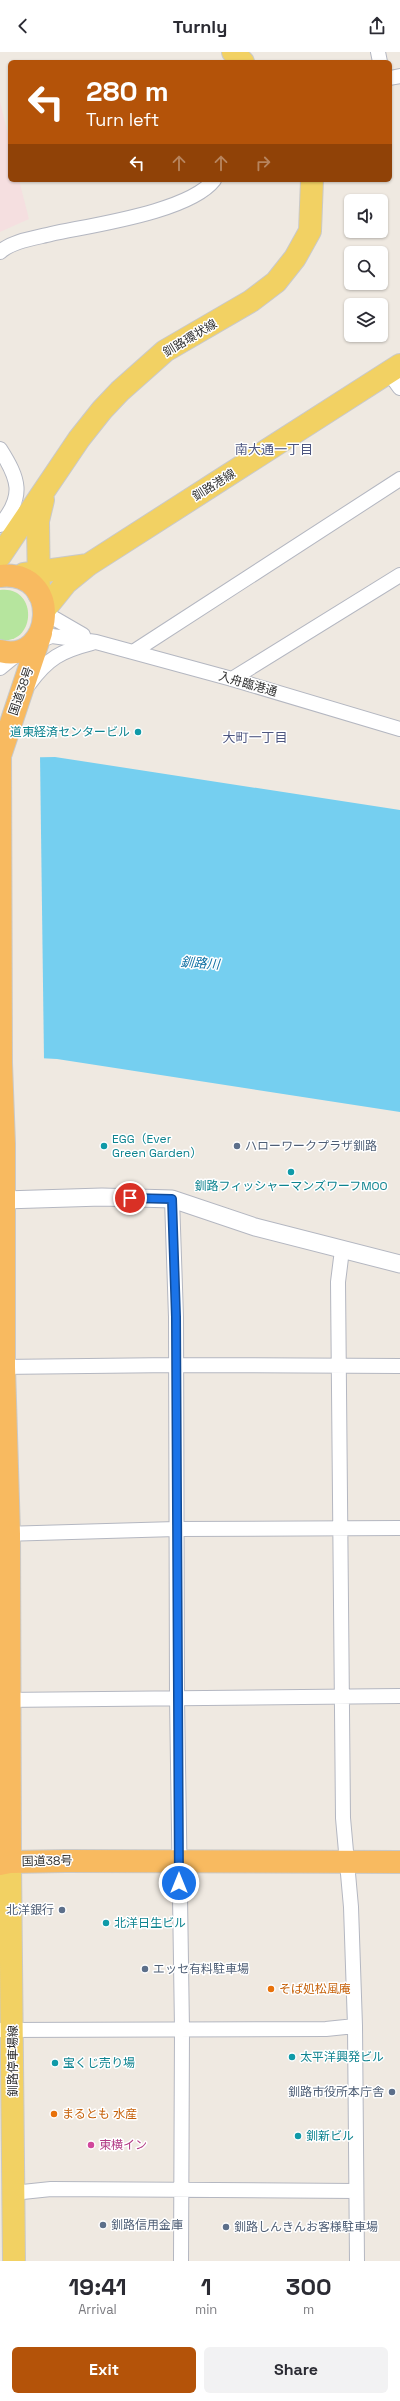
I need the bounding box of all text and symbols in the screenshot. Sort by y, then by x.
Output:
icon: back [12,15,34,37]
text: Turnly [173,15,227,38]
icon: share [366,15,388,37]
text: 280 m [86,73,169,109]
icon: left [20,76,72,128]
text: Turn left [86,108,159,131]
icon: left [126,152,148,174]
icon: ahead [168,152,190,174]
icon: ahead [210,152,232,174]
icon: right [252,152,274,174]
map controls [344,194,388,342]
button: sound [344,194,388,238]
button: search [344,246,388,290]
button: layers [344,298,388,342]
street label: 釧路環状線 [160,316,220,360]
district label: 南大通一丁目 [235,441,313,458]
street label: 釧路港線 [189,465,239,505]
street label: 国道38号 [5,664,37,718]
street label: 入舟臨港通 [217,668,279,700]
place label: 道東経済センタービル [10,724,130,740]
marker: 道東経済センタービル [133,727,143,737]
district label: 大町一丁目 [222,729,288,746]
water label: 釧路川 [180,953,222,973]
place label: EGG（Ever Green Garden） [112,1131,202,1161]
place label: ハローワークプラザ釧路 [245,1138,377,1154]
marker: EGG（Ever Green Garden） [99,1141,109,1151]
marker: ハローワークプラザ釧路 [232,1141,242,1151]
marker: 釧路フィッシャーマンズワーフMOO [286,1167,296,1177]
place label: 釧路フィッシャーマンズワーフMOO [194,1178,388,1194]
pin [113,1181,147,1215]
icon: arrive [119,1187,141,1209]
street label: 国道38号 [21,1853,73,1869]
position arrow [158,1862,200,1904]
place label: 北洋銀行 [6,1902,54,1918]
marker: 北洋銀行 [57,1905,67,1915]
place label: 北洋日生ビル [114,1915,186,1931]
marker: 北洋日生ビル [101,1918,111,1928]
place label: エッセ有料駐車場 [153,1961,249,1977]
marker: エッセ有料駐車場 [140,1964,150,1974]
place label: そば処松風庵 [279,1981,351,1997]
marker: そば処松風庵 [266,1984,276,1994]
street label: 釧路停車場線 [5,2025,21,2097]
place label: 太平洋興発ビル [300,2049,384,2065]
marker: 太平洋興発ビル [287,2052,297,2062]
place label: 宝くじ売り場 [63,2055,135,2071]
marker: 宝くじ売り場 [50,2058,60,2068]
place label: 釧路市役所本庁舎 [288,2084,384,2100]
marker: 釧路市役所本庁舎 [387,2087,397,2097]
place label: まるとも 水産 [62,2106,137,2122]
marker: まるとも 水産 [49,2109,59,2119]
place label: 釧新ビル [306,2128,354,2144]
marker: 釧新ビル [293,2131,303,2141]
place label: 東横イン [99,2137,147,2153]
marker: 東横イン [86,2140,96,2150]
place label: 釧路信用金庫 [111,2217,183,2233]
place label: 釧路しんきんお客様駐車場 [234,2219,378,2235]
marker: 釧路信用金庫 [98,2220,108,2230]
marker: 釧路しんきんお客様駐車場 [221,2222,231,2232]
text: 19:41 [68,2271,127,2302]
text: 1 [201,2271,212,2302]
text: 300 [286,2271,332,2302]
text: Arrival [78,2301,117,2318]
text: min [195,2301,217,2318]
text: m [303,2301,314,2318]
button: Exit [12,2347,196,2393]
button: Share [204,2347,388,2393]

